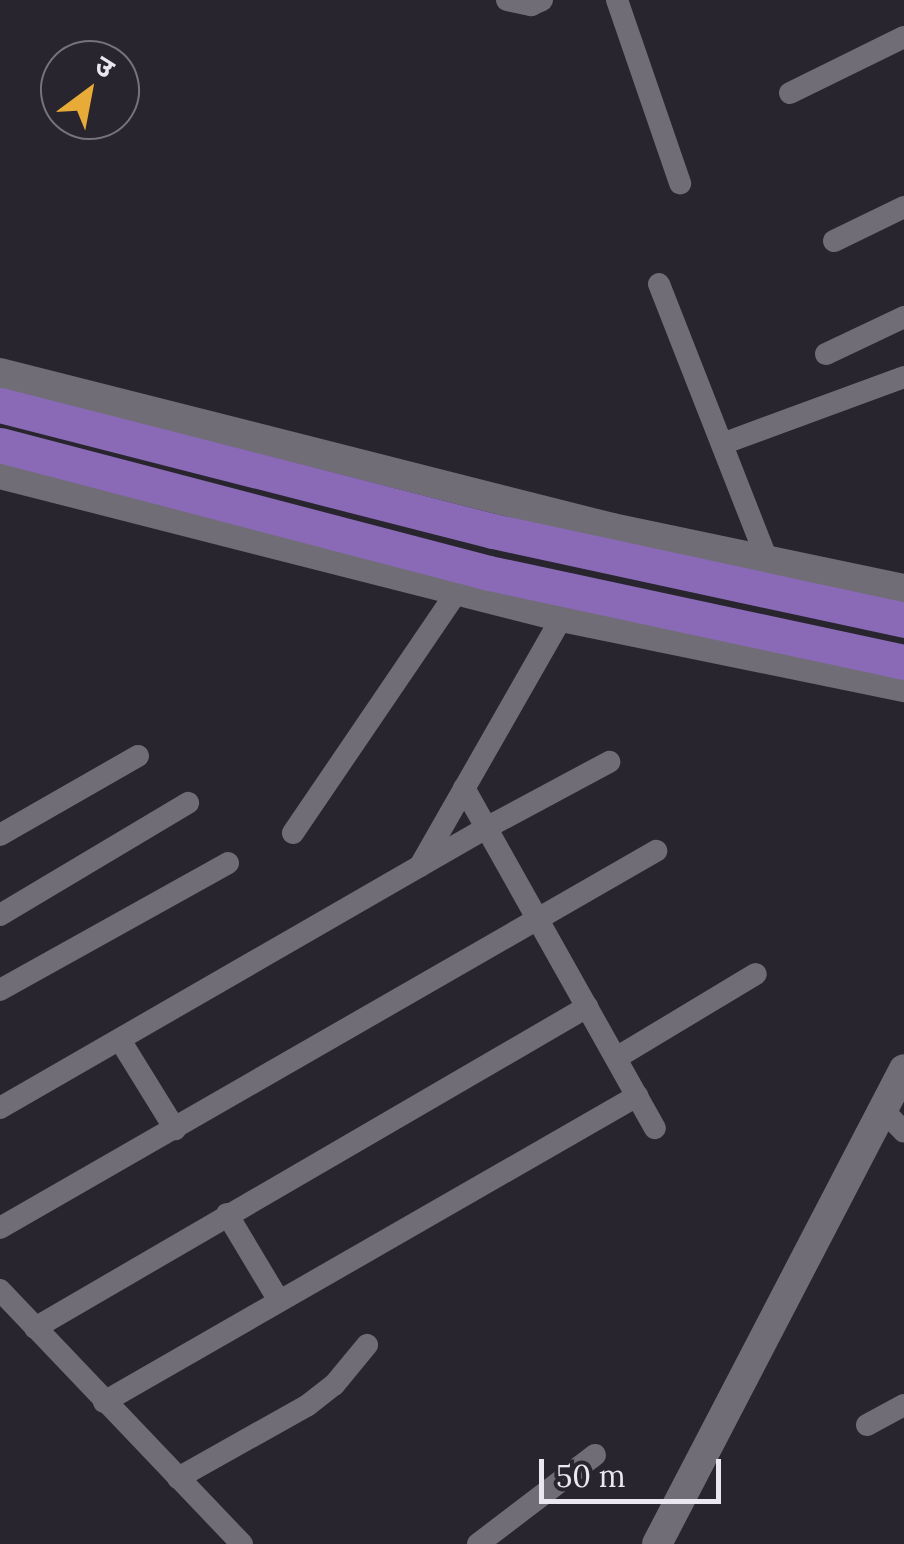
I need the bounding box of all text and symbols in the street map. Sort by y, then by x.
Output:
north arrow [40,40,140,140]
text: उ [88,47,121,86]
scale bar [544,1439,726,1501]
text: 50 m [556,1457,626,1495]

